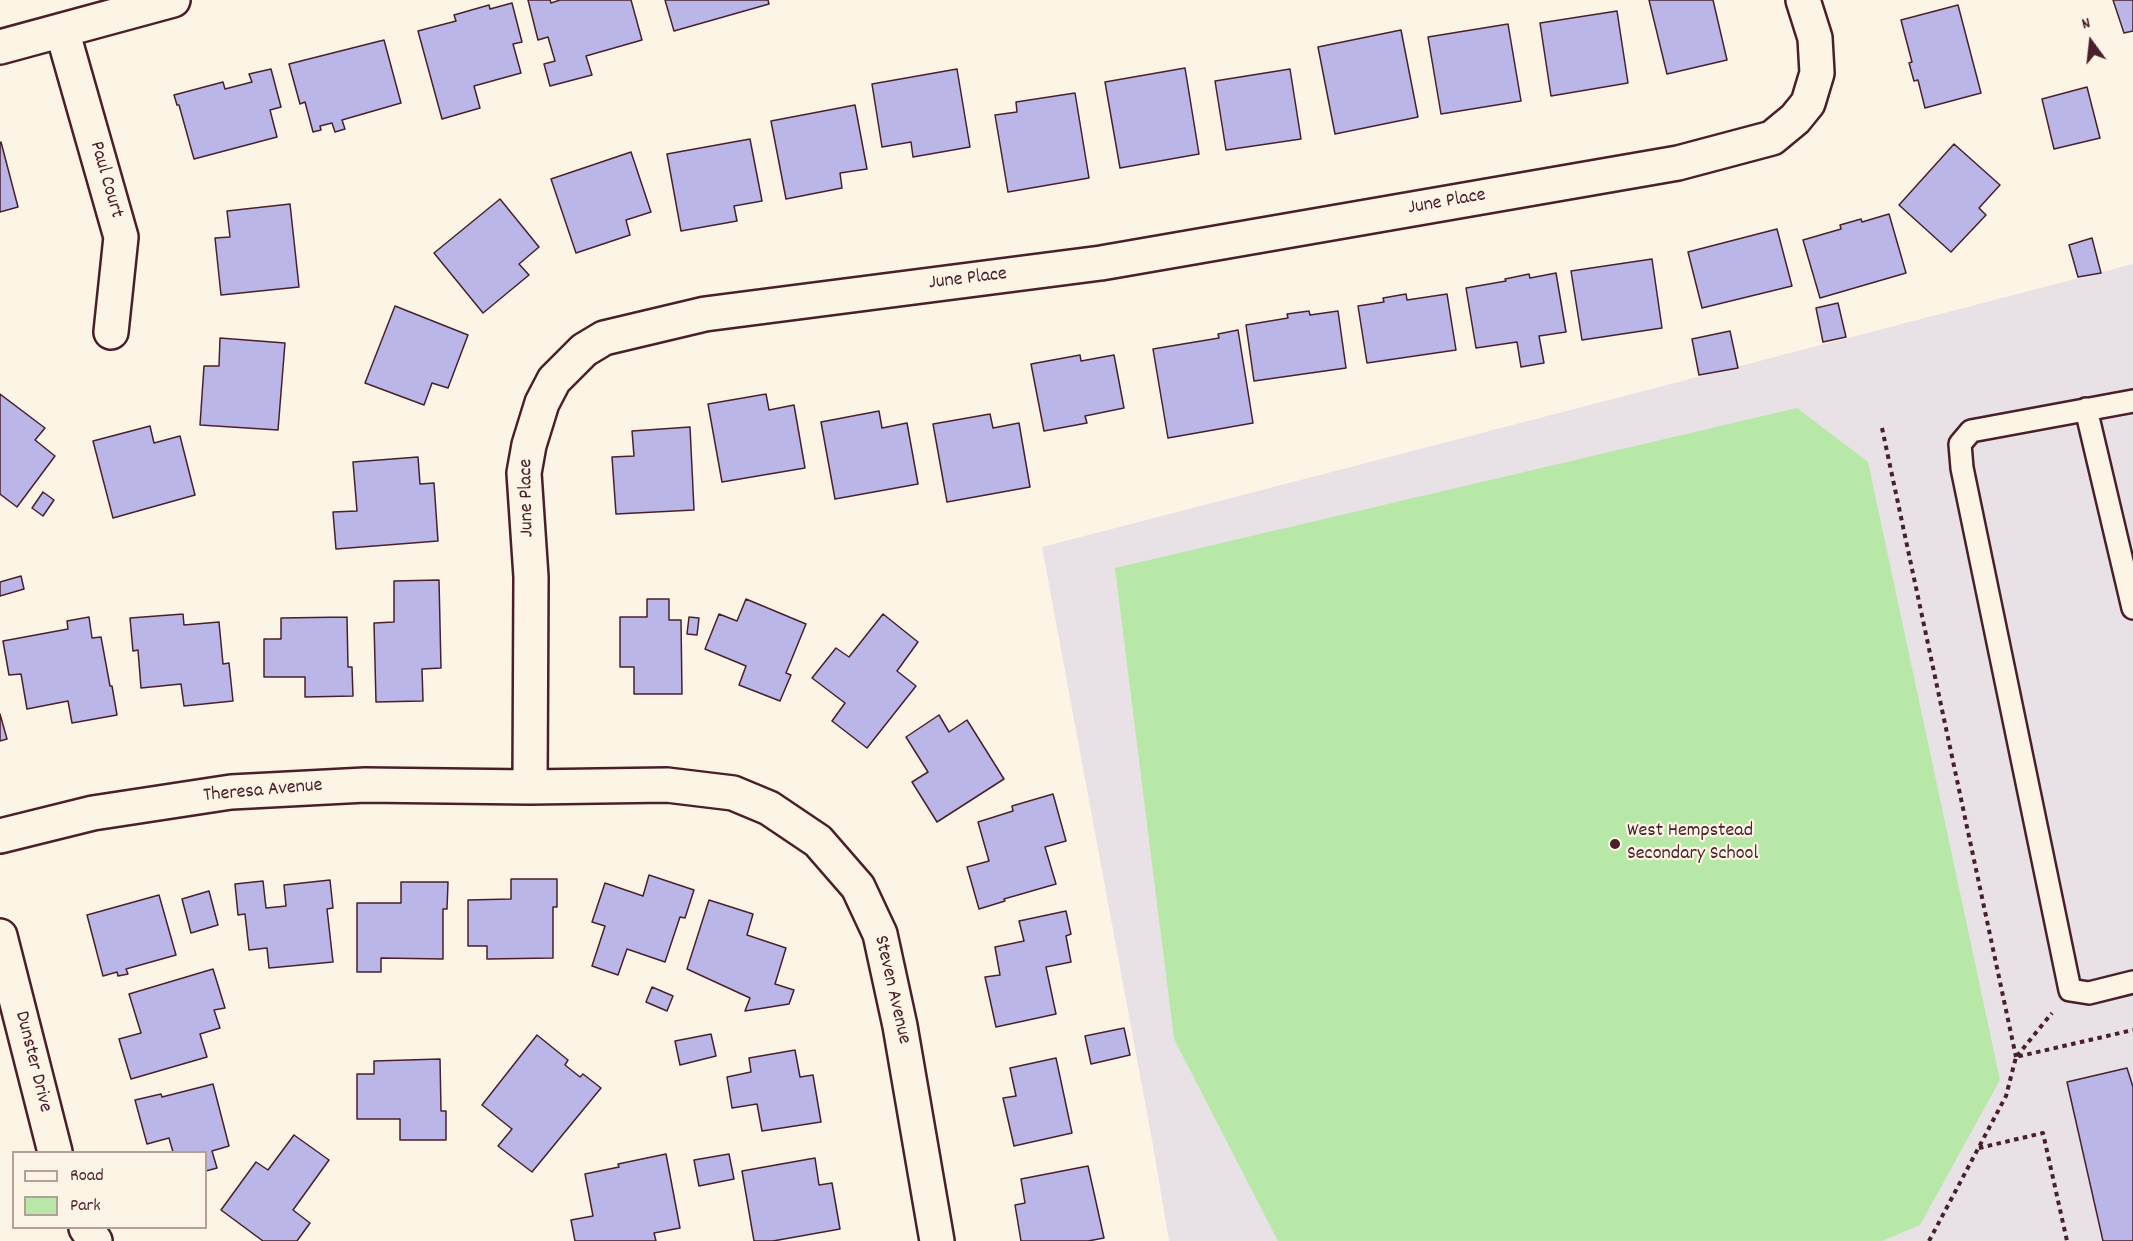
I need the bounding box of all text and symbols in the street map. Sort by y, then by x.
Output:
north arrow [2061,12,2121,72]
text: N [2079,12,2093,36]
street label: Paul Court [83,139,127,221]
street label: June Place [1406,184,1488,222]
street label: June Place [928,263,1008,297]
street label: June Place [515,459,541,537]
street label: Theresa Avenue [203,775,323,809]
place label: West Hempstead Secondary School [1627,820,1758,867]
marker: West Hempstead Secondary School [1608,837,1622,851]
street label: Steven Avenue [867,933,915,1047]
street label: Dunster Drive [8,1009,56,1115]
legend [12,1151,207,1229]
text: Road [70,1164,104,1189]
text: Park [70,1194,101,1219]

